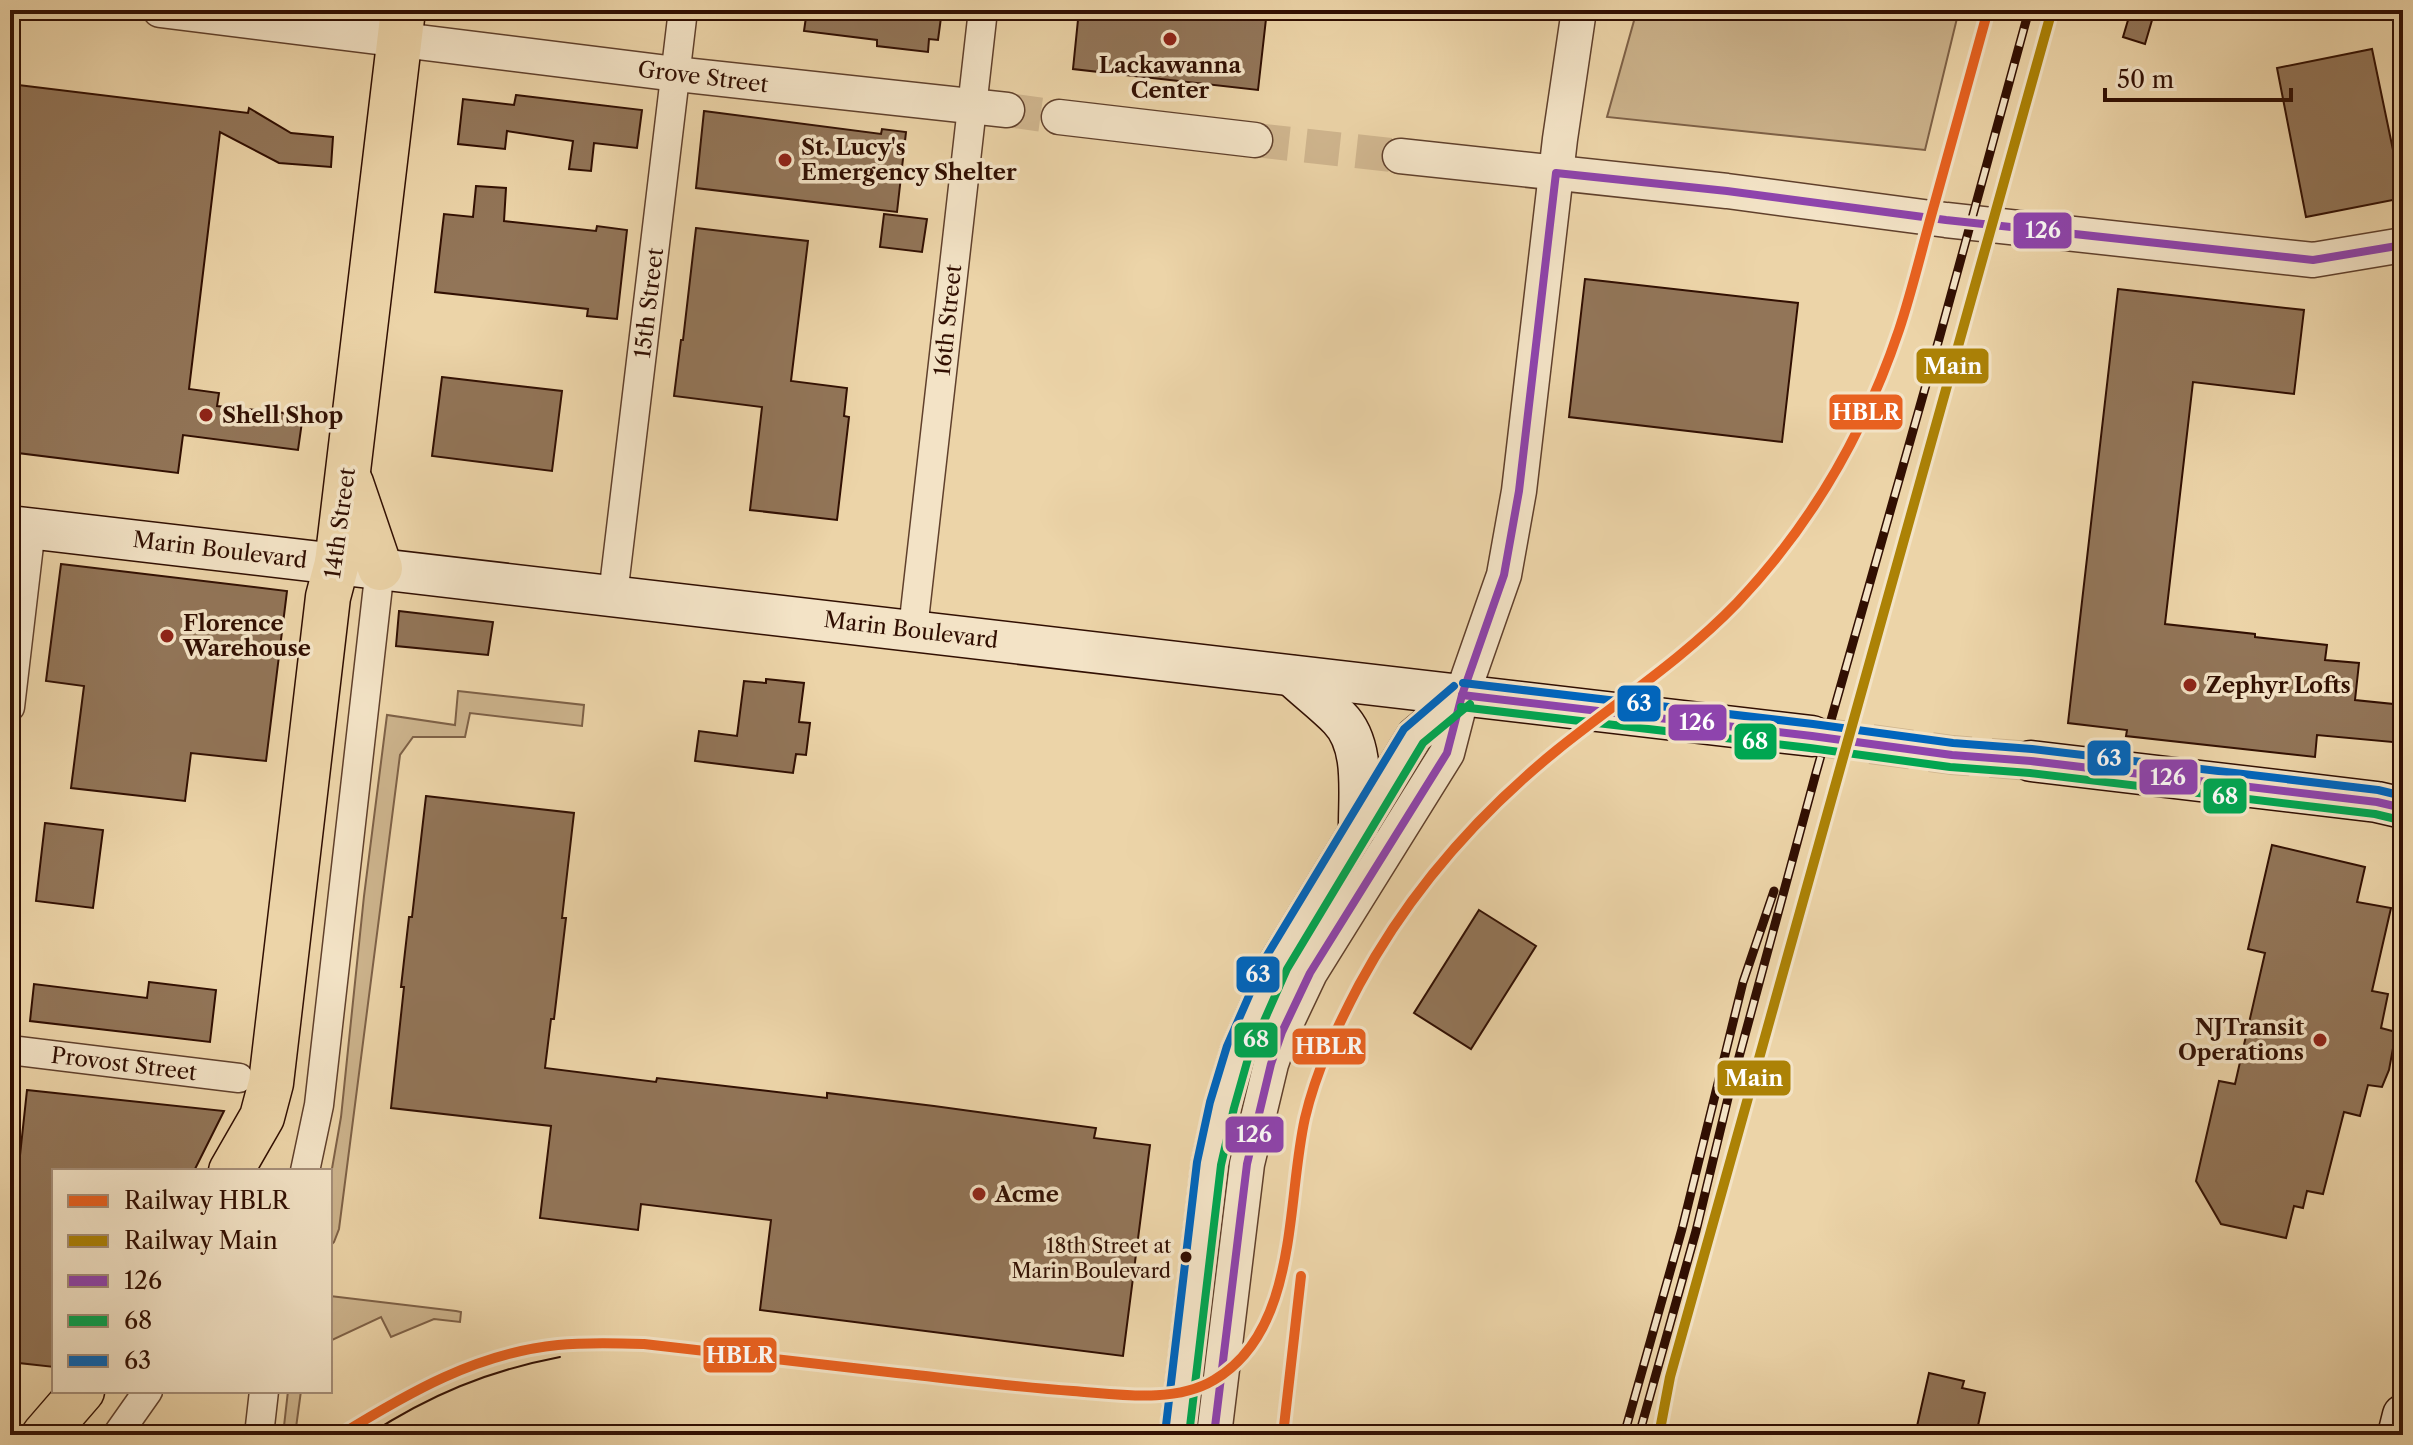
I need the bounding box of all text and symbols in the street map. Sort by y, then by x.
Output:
marker: Lackawanna Center [1161,30,1179,48]
place label: Lackawanna Center [1099,52,1242,104]
scale bar [2105,52,2291,102]
street label: Grove Street [636,56,770,98]
text: 50 m [2117,65,2174,94]
place label: St. Lucy's Emergency Shelter [801,134,1017,186]
marker: St. Lucy's Emergency Shelter [776,151,794,169]
line badge: 126 [2012,211,2073,250]
text: 126 [2025,217,2061,244]
street label: 15th Street [629,246,669,360]
street label: 16th Street [929,263,967,377]
line badge: Main [1915,347,1990,385]
text: Main [1924,353,1982,380]
line badge: HBLR [1828,393,1904,431]
text: HBLR [1832,399,1901,426]
place label: Shell Shop [222,402,343,429]
marker: Shell Shop [197,406,215,424]
street label: 14th Street [319,466,361,580]
street label: Marin Boulevard [131,526,309,574]
street label: Marin Boulevard [822,606,1000,654]
place label: Florence Warehouse [182,610,311,662]
marker: Florence Warehouse [158,627,176,645]
place label: Zephyr Lofts [2206,672,2351,699]
marker: Zephyr Lofts [2181,676,2199,694]
line badge: 63 [1616,684,1662,723]
text: 63 [1626,690,1652,717]
line badge: 126 [1667,703,1728,742]
text: 126 [1679,709,1715,736]
line badge: 68 [1733,722,1778,761]
text: 68 [1742,728,1768,755]
line badge: 63 [2086,739,2132,777]
text: 63 [2096,745,2122,772]
line badge: 126 [2138,758,2199,796]
text: 126 [2150,764,2186,791]
line badge: 68 [2202,777,2248,815]
text: 68 [2212,783,2238,810]
line badge: 63 [1235,955,1281,994]
text: 63 [1245,961,1271,988]
place label: NJTransit Operations [2178,1014,2304,1066]
line badge: 68 [1233,1021,1279,1059]
text: 68 [1243,1026,1269,1053]
line badge: HBLR [1291,1027,1367,1066]
marker: NJTransit Operations [2311,1031,2329,1049]
text: HBLR [1295,1033,1364,1060]
street label: Provost Street [50,1042,199,1086]
line badge: Main [1716,1059,1792,1097]
text: Main [1725,1065,1783,1092]
line badge: 126 [1224,1115,1285,1154]
text: 126 [1236,1121,1272,1148]
legend [52,1169,332,1393]
place label: Acme [994,1181,1059,1208]
marker: Acme [970,1185,988,1203]
text: Railway HBLR [124,1186,291,1215]
text: Railway Main [124,1226,278,1255]
place label: 18th Street at Marin Boulevard [1012,1234,1171,1283]
marker: 18th Street at Marin Boulevard [1178,1249,1194,1265]
text: 126 [124,1266,162,1295]
text: 68 [124,1306,152,1335]
line badge: HBLR [702,1336,778,1374]
text: HBLR [706,1342,775,1369]
text: 63 [124,1346,151,1375]

